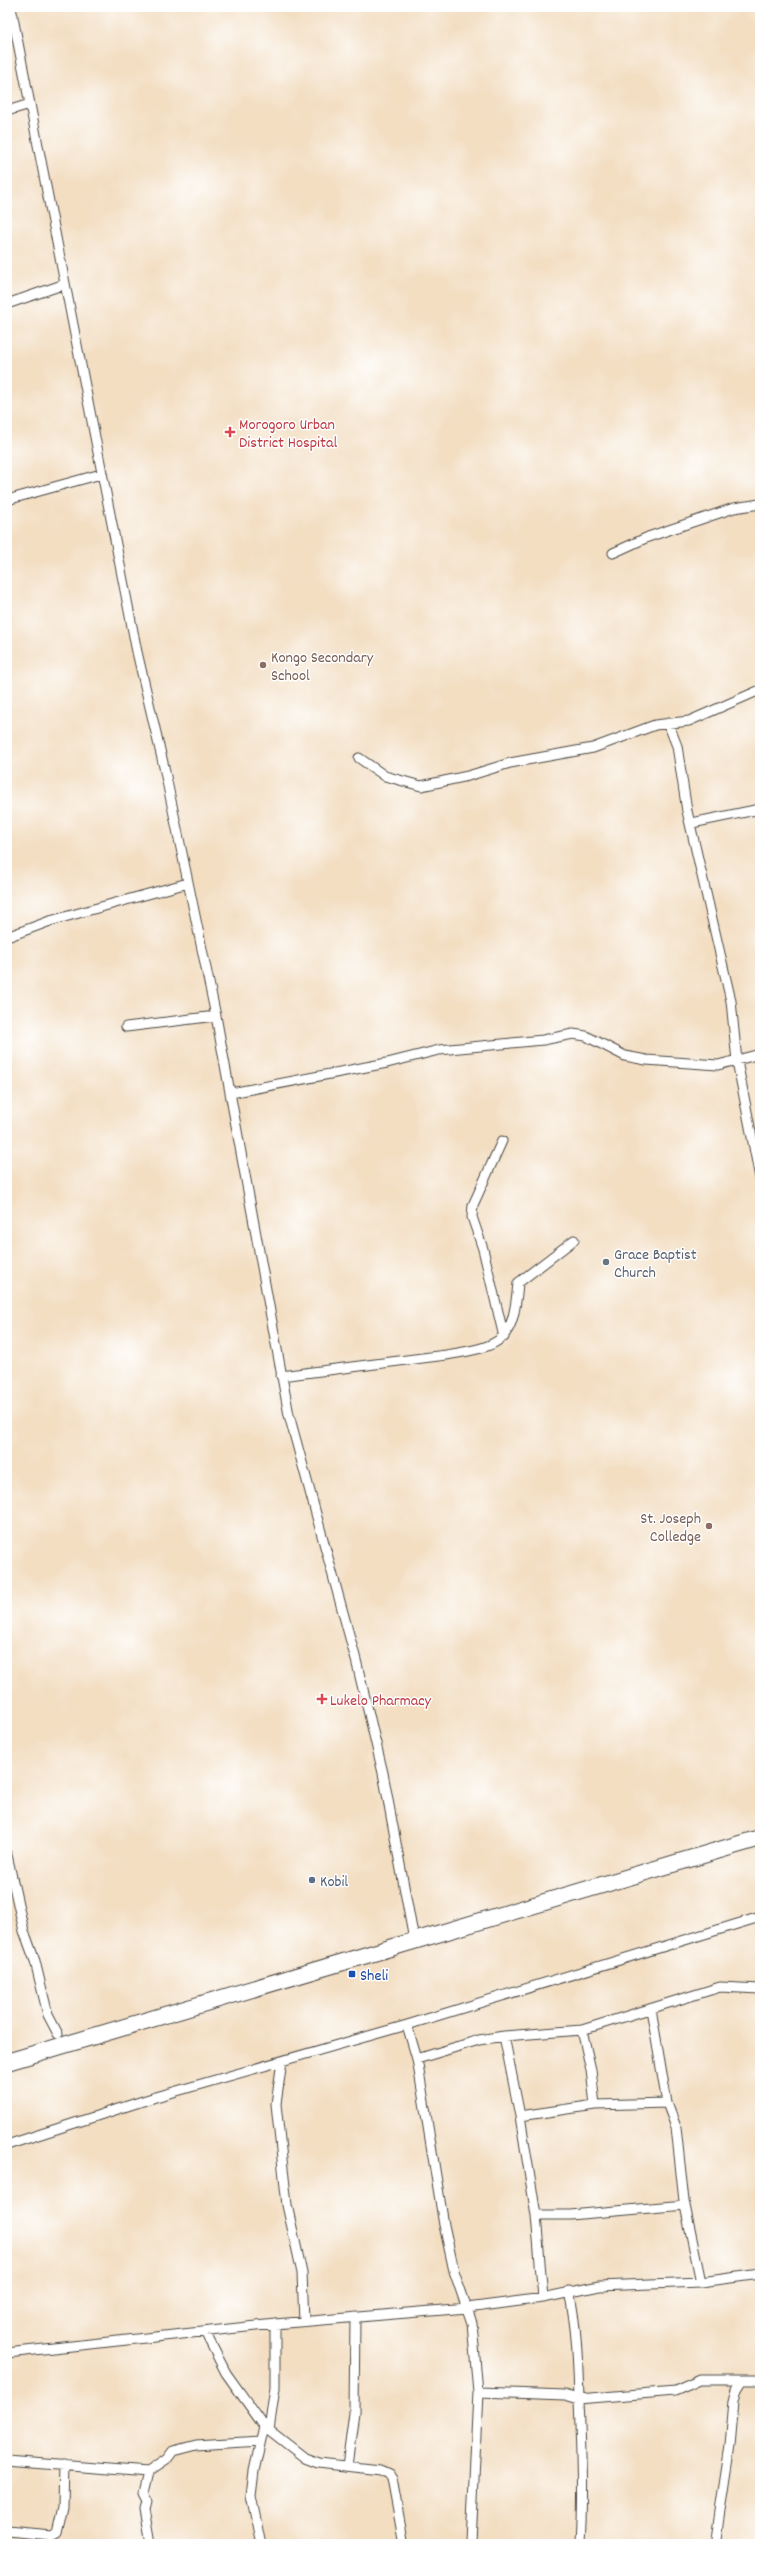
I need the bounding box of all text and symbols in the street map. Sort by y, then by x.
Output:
place label: Morogoro Urban District Hospital [239,414,337,455]
marker: Morogoro Urban District Hospital [224,426,236,438]
place label: Kongo Secondary School [271,647,374,688]
marker: Kongo Secondary School [258,660,268,670]
place label: Grace Baptist Church [614,1244,697,1285]
marker: Grace Baptist Church [601,1257,611,1267]
place label: St. Joseph Colledge [640,1508,701,1549]
marker: St. Joseph Colledge [704,1521,714,1531]
place label: Lukelo Pharmacy [330,1690,432,1713]
marker: Lukelo Pharmacy [317,1694,327,1704]
place label: Kobil [320,1871,348,1894]
marker: Kobil [307,1875,317,1885]
place label: Sheli [360,1965,388,1988]
marker: Sheli [347,1969,357,1979]

